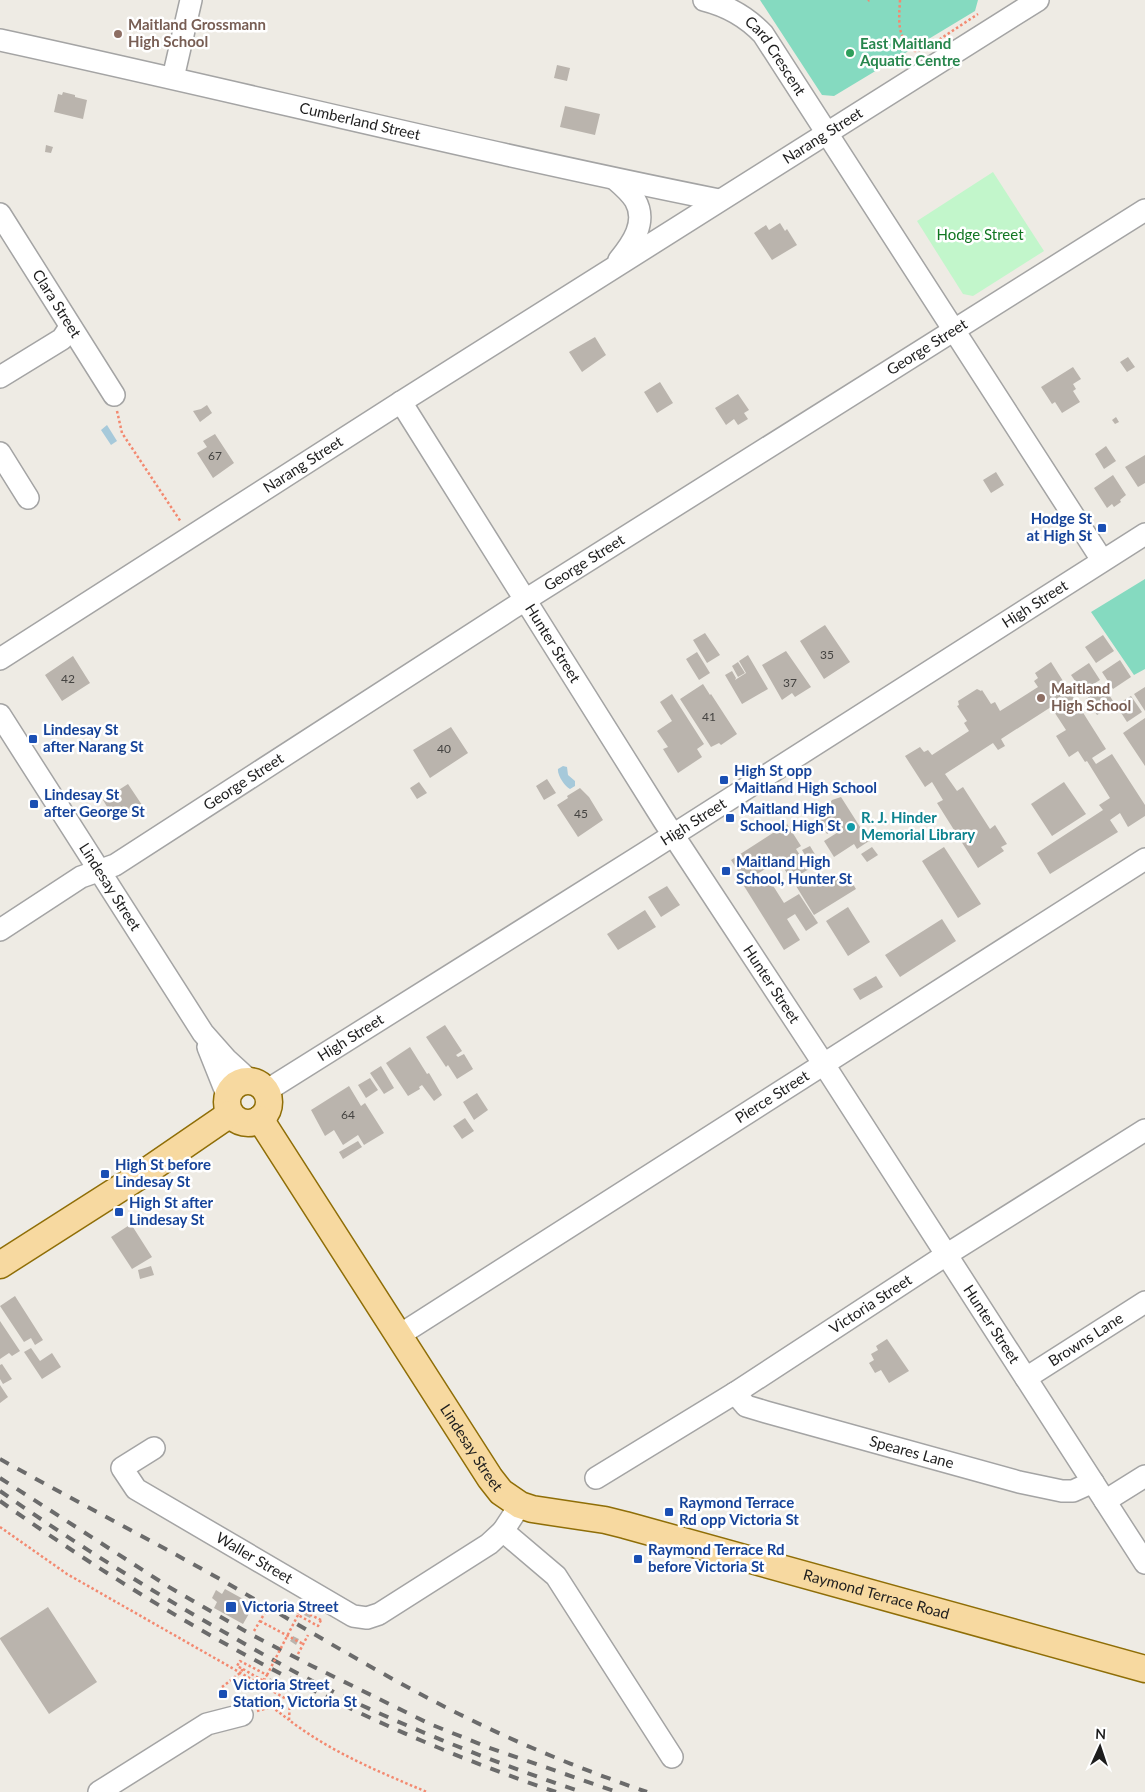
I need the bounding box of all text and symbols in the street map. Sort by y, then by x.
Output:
street label: Card Crescent [742,12,810,99]
place label: Maitland Grossmann High School [128,15,266,50]
marker: Maitland Grossmann High School [112,28,124,40]
place label: East Maitland Aquatic Centre [859,34,960,69]
marker: East Maitland Aquatic Centre [844,47,856,59]
street label: Cumberland Street [298,98,423,143]
street label: Narang Street [779,103,866,167]
park label: Hodge Street [936,225,1024,243]
street label: Clara Street [29,266,86,341]
street label: George Street [883,314,971,378]
street label: Narang Street [259,431,346,496]
house number: 67 [208,448,222,463]
place label: Hodge St at High St [1027,509,1092,544]
marker: Hodge St at High St [1096,522,1108,534]
street label: George Street [540,530,628,594]
street label: High Street [998,575,1071,631]
street label: Hunter Street [522,600,585,686]
house number: 35 [820,647,834,662]
house number: 42 [61,671,75,686]
house number: 37 [783,675,797,690]
place label: Maitland High School [1051,679,1131,714]
marker: Maitland High School [1035,692,1047,704]
house number: 41 [702,709,716,724]
place label: Lindesay St after Narang St [43,720,144,755]
marker: Lindesay St after Narang St [27,733,39,745]
house number: 40 [437,741,451,756]
street label: George Street [200,748,287,813]
place label: High St opp Maitland High School [734,761,877,796]
marker: High St opp Maitland High School [718,774,730,786]
place label: Lindesay St after George St [44,785,145,820]
street label: High Street [657,793,730,849]
marker: Lindesay St after George St [28,798,40,810]
place label: Maitland High School, High St [740,799,841,834]
house number: 45 [574,806,588,821]
place label: R. J. Hinder Memorial Library [861,808,975,843]
marker: Maitland High School, High St [724,812,736,824]
marker: R. J. Hinder Memorial Library [845,821,857,833]
street label: Lindesay Street [76,839,146,934]
place label: Maitland High School, Hunter St [736,852,853,887]
marker: Maitland High School, Hunter St [720,865,732,877]
street label: Hunter Street [740,941,805,1027]
street label: High Street [314,1009,387,1064]
street label: Pierce Street [731,1066,812,1126]
house number: 64 [341,1107,355,1122]
place label: High St before Lindesay St [115,1155,211,1190]
marker: High St before Lindesay St [99,1168,111,1180]
place label: High St after Lindesay St [129,1193,213,1228]
marker: High St after Lindesay St [113,1206,125,1218]
street label: Victoria Street [826,1270,915,1337]
street label: Hunter Street [960,1281,1024,1367]
street label: Browns Lane [1045,1308,1126,1369]
street label: Lindesay Street [437,1400,507,1495]
street label: Speares Lane [868,1431,956,1472]
place label: Raymond Terrace Rd opp Victoria St [679,1493,799,1528]
marker: Raymond Terrace Rd opp Victoria St [663,1506,675,1518]
street label: Waller Street [213,1528,297,1587]
place label: Raymond Terrace Rd before Victoria St [648,1540,785,1575]
marker: Raymond Terrace Rd before Victoria St [632,1553,644,1565]
street label: Raymond Terrace Road [802,1565,952,1622]
place label: Victoria Street [241,1597,339,1615]
marker: Victoria Street [224,1600,238,1614]
place label: Victoria Street Station, Victoria St [232,1675,357,1710]
marker: Victoria Street Station, Victoria St [217,1688,229,1700]
north arrow [1075,1722,1125,1772]
text: N [1095,1725,1107,1742]

